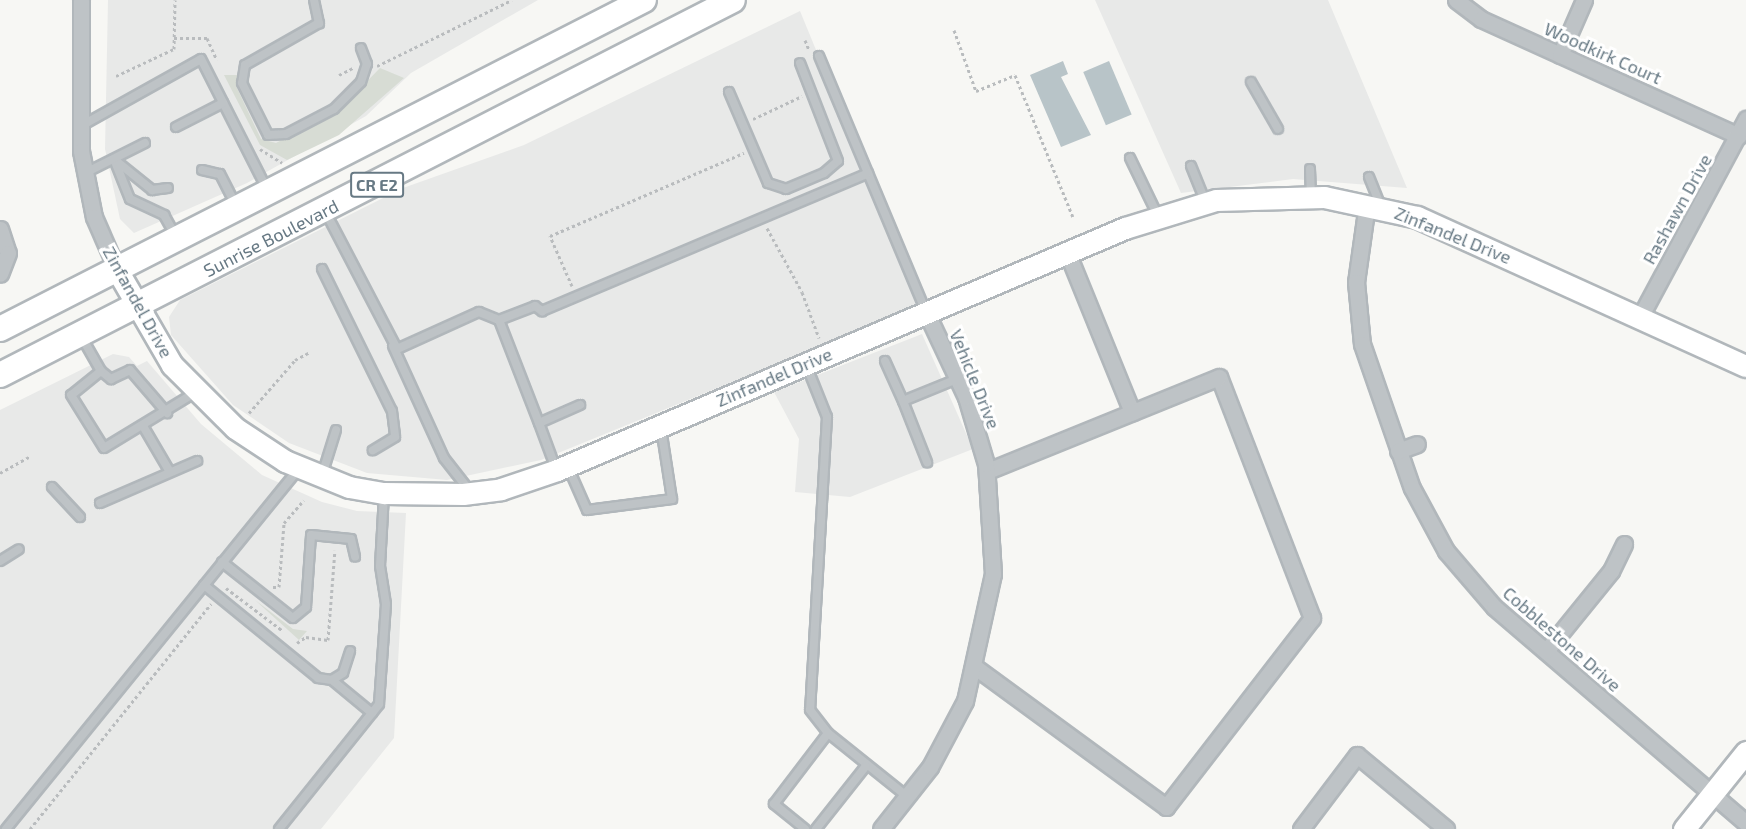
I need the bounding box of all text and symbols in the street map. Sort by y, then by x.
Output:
street label: Woodkirk Court [1541,17,1665,89]
street label: Rashawn Drive [1638,150,1716,268]
road number: CR E2 [350,172,404,198]
street label: Sunrise Boulevard [200,195,342,281]
street label: Zinfandel Drive [1391,202,1515,268]
street label: Zinfandel Drive [98,242,178,362]
street label: Vehicle Drive [945,326,1005,432]
street label: Zinfandel Drive [713,343,835,411]
street label: Cobblestone Drive [1499,582,1625,696]

